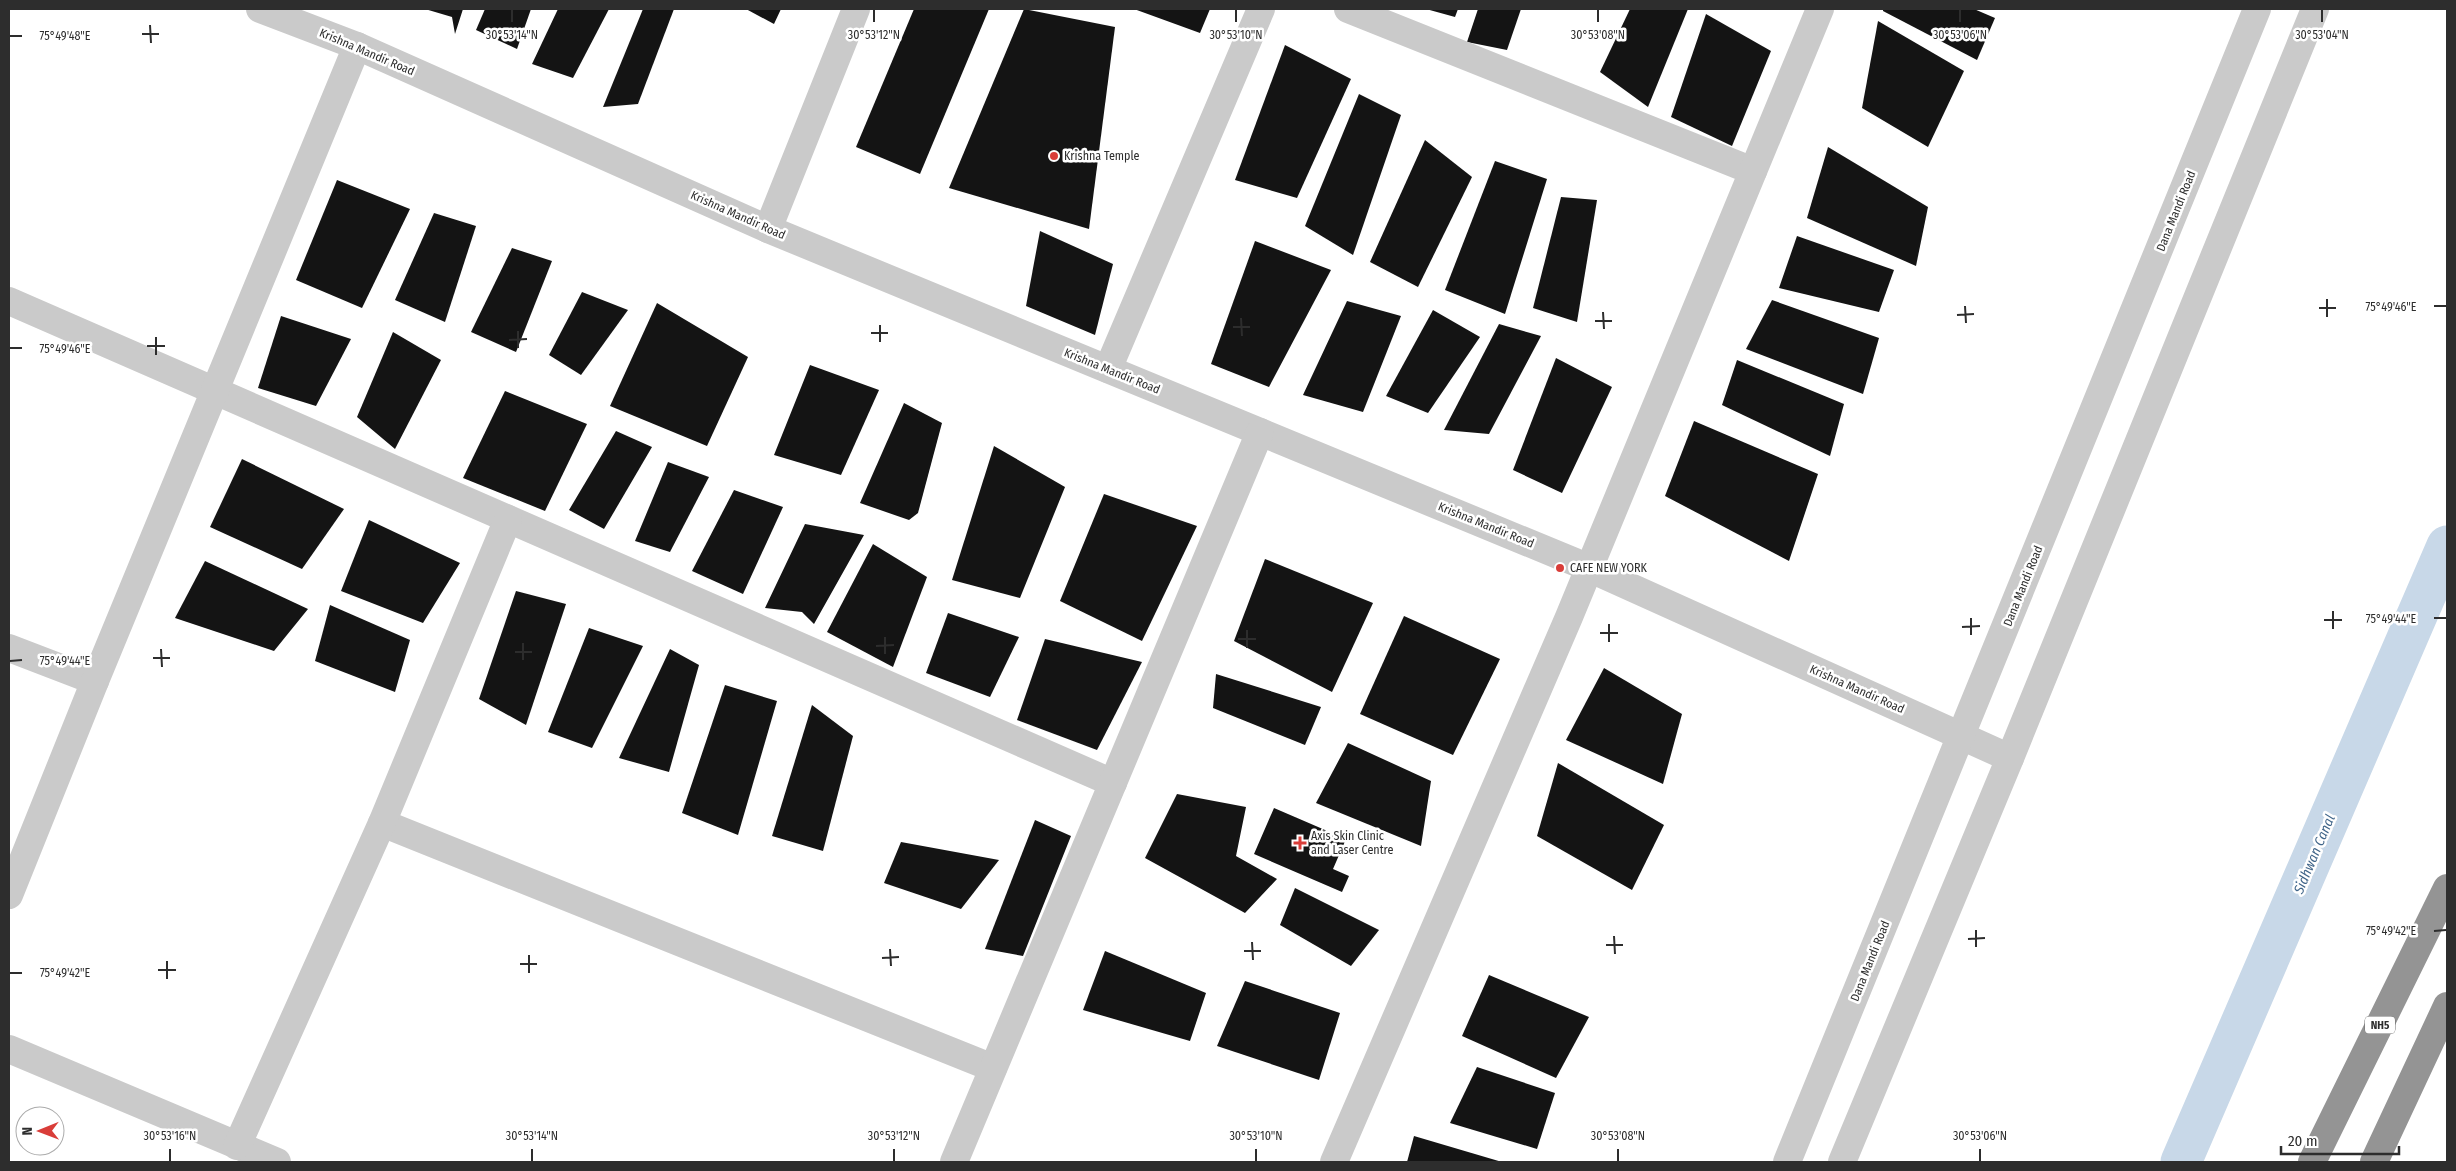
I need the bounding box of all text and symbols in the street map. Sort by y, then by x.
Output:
street label: Krishna Mandir Road [317,26,417,78]
text: 30°53'14"N [486,28,538,42]
text: 30°53'12"N [848,28,900,42]
text: 30°53'10"N [1209,28,1263,42]
text: 30°53'08"N [1571,28,1625,42]
text: 30°53'06"N [1933,28,1987,42]
text: 30°53'04"N [2295,28,2349,42]
text: 75°49'48"E [40,29,91,43]
place label: Krishna Temple [1064,149,1140,163]
marker: Krishna Temple [1048,150,1060,162]
street label: Dana Mandi Road [2153,169,2199,253]
street label: Krishna Mandir Road [689,188,787,242]
text: 75°49'46"E [2366,300,2417,314]
text: 75°49'46"E [40,342,91,356]
street label: Krishna Mandir Road [1062,345,1162,397]
street label: Krishna Mandir Road [1436,499,1536,551]
street label: Dana Mandi Road [2000,544,2046,628]
place label: CAFE NEW YORK [1570,561,1648,575]
marker: CAFE NEW YORK [1554,562,1566,574]
text: 75°49'44"E [2366,612,2416,626]
text: 75°49'44"E [40,654,90,668]
street label: Krishna Mandir Road [1808,662,1906,716]
water label: Sidhwan Canal [2290,812,2339,897]
place label: Axis Skin Clinic and Laser Centre [1311,829,1393,857]
marker: Axis Skin Clinic and Laser Centre [1293,836,1307,850]
street label: Dana Mandi Road [1847,919,1893,1003]
text: 75°49'42"E [2366,924,2416,938]
text: 75°49'42"E [40,966,90,980]
road number: NH5 [2365,1016,2395,1034]
north arrow [15,1106,65,1156]
scale bar [2281,1124,2398,1156]
text: N [19,1127,36,1136]
text: 30°53'16"N [144,1129,196,1143]
text: 30°53'14"N [506,1129,558,1143]
text: 30°53'12"N [868,1129,920,1143]
text: 30°53'10"N [1229,1129,1283,1143]
text: 30°53'08"N [1591,1129,1645,1143]
text: 30°53'06"N [1953,1129,2007,1143]
text: 20 m [2288,1132,2318,1150]

